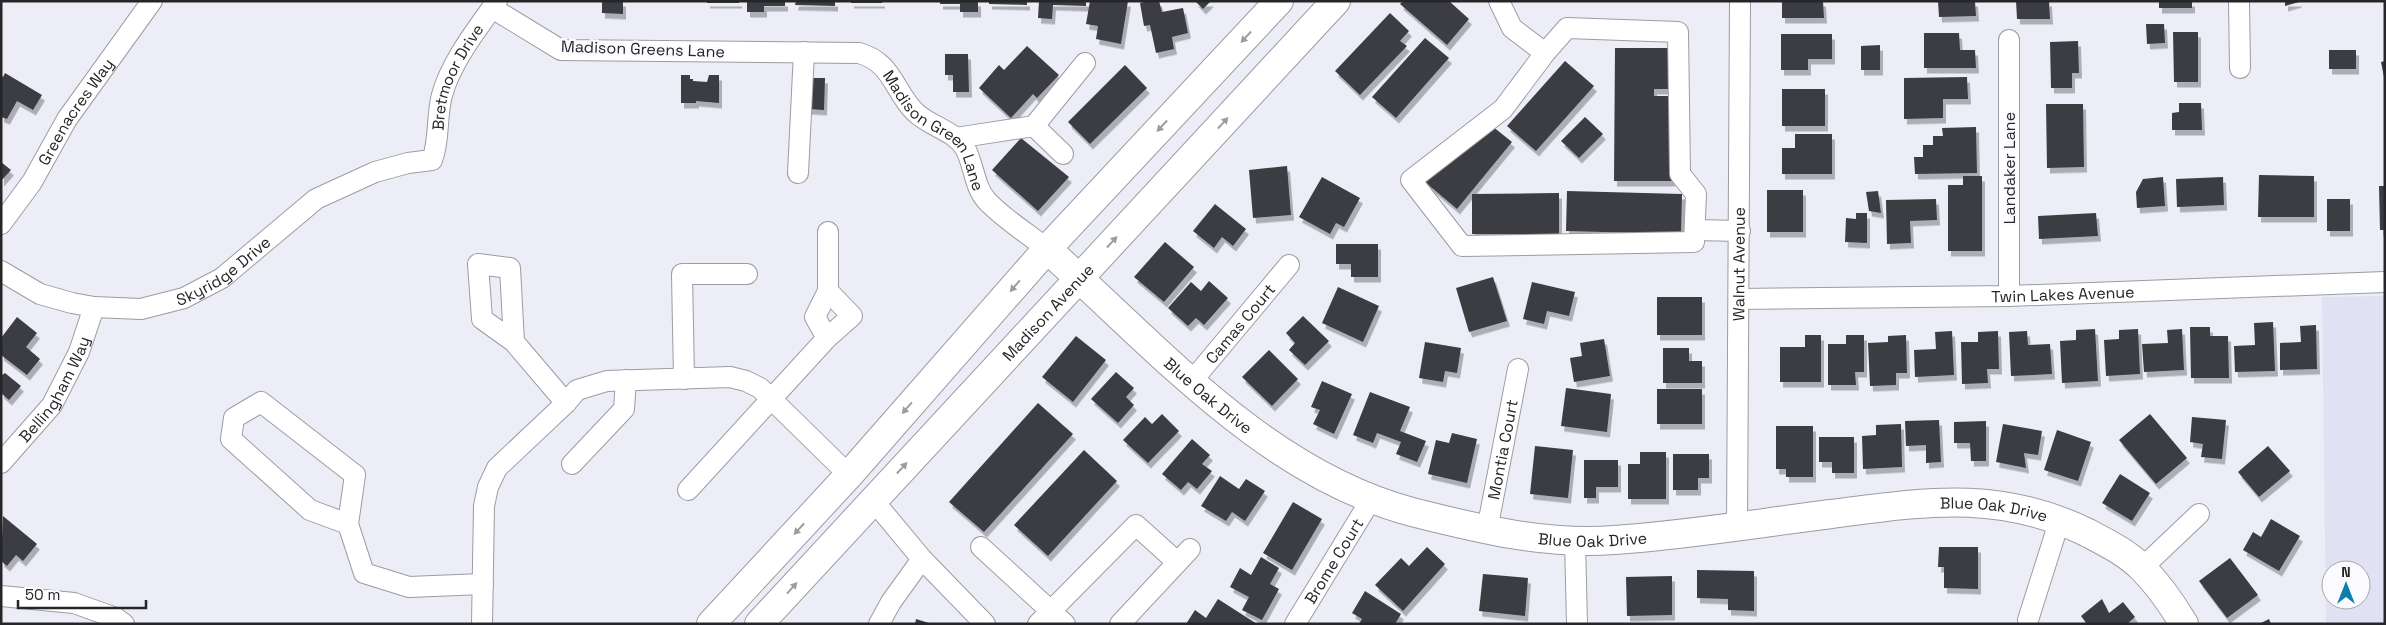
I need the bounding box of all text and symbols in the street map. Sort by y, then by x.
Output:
street label: Bretmoor Drive [427,19,488,131]
one-way arrow [1240,30,1252,42]
street label: Madison Greens Lane [561,36,725,62]
street label: Greenacres Way [33,54,118,169]
street label: Madison Green Lane [879,66,989,194]
street label: Landaker Lane [1999,112,2020,224]
one-way arrow [1217,118,1229,130]
one-way arrow [1156,119,1168,131]
street label: Walnut Avenue [1728,207,1749,321]
street label: Skyridge Drive [174,231,275,310]
one-way arrow [1107,236,1118,249]
street label: Madison Avenue [997,259,1098,365]
one-way arrow [1009,279,1020,292]
street label: Camas Court [1201,279,1280,368]
street label: Twin Lakes Avenue [1991,281,2135,307]
street label: Bellingham Way [14,334,94,446]
street label: Blue Oak Drive [1160,352,1257,438]
street label: Montia Court [1483,398,1522,501]
one-way arrow [902,401,913,414]
one-way arrow [896,462,908,474]
street label: Blue Oak Drive [1940,492,2050,526]
street label: Brome Court [1299,514,1368,608]
one-way arrow [793,522,805,534]
street label: Blue Oak Drive [1537,527,1648,551]
north arrow [2321,560,2371,610]
text: N [2341,563,2351,581]
scale bar [18,578,145,610]
one-way arrow [786,582,798,594]
text: 50 m [25,585,60,604]

